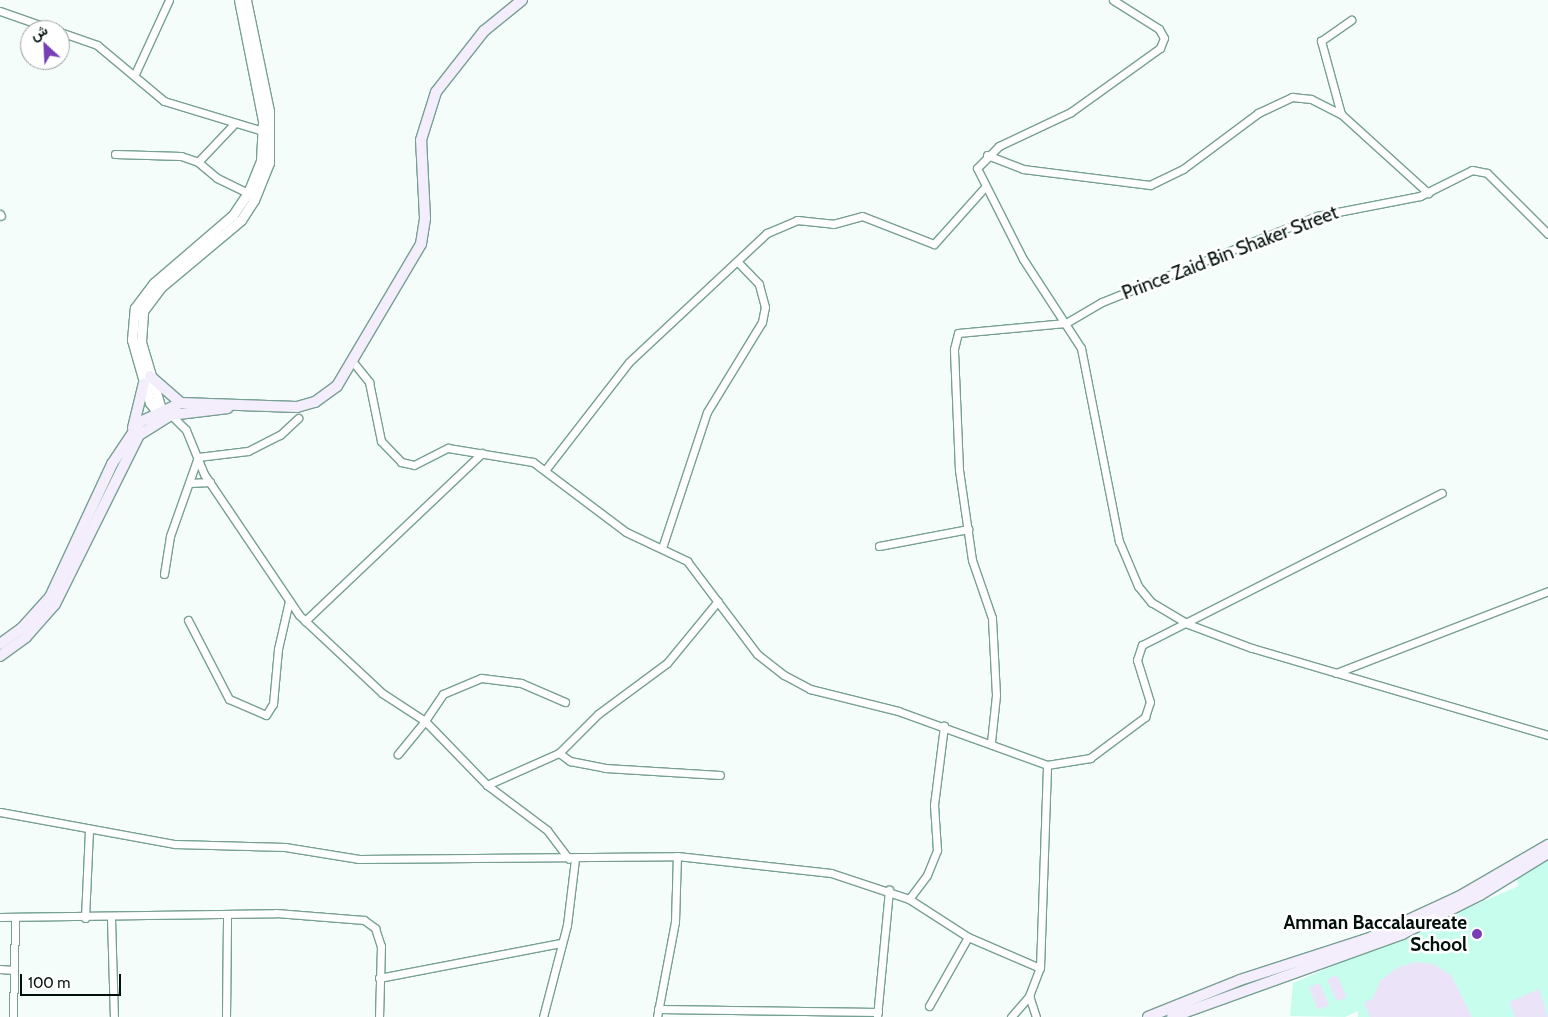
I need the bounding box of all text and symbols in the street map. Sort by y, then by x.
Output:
north arrow [20,20,70,70]
text: ش [28,21,51,44]
street label: Prince Zaid Bin Shaker Street [1119,201,1341,305]
place label: Amman Baccalaureate School [1283,912,1467,956]
marker: Amman Baccalaureate School [1471,928,1483,940]
scale bar [22,964,124,996]
text: 100 m [28,974,70,992]

